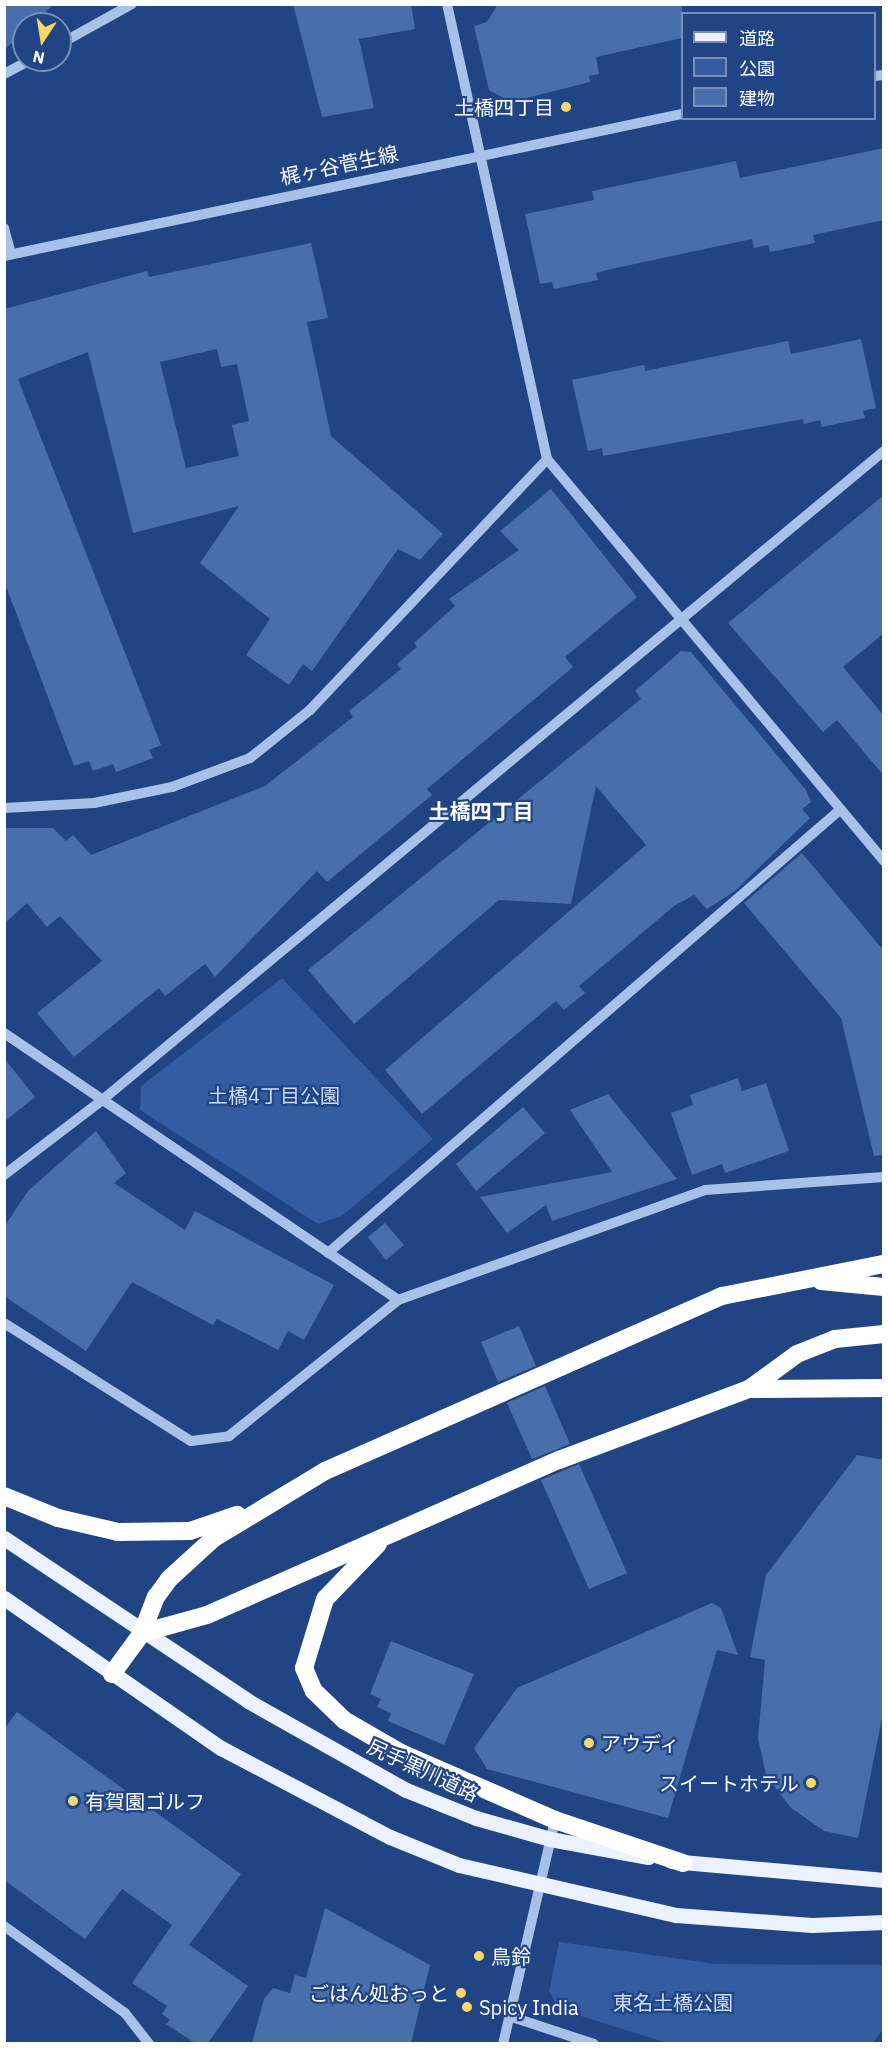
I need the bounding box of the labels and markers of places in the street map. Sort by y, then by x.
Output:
place label: 土橋四丁目 [454,95,554,119]
marker: 土橋四丁目 [559,100,573,114]
place label: アウディ [601,1731,681,1755]
marker: アウディ [582,1736,596,1750]
place label: スイートホテル [659,1771,799,1795]
marker: スイートホテル [804,1776,818,1790]
place label: 有賀園ゴルフ [85,1789,205,1813]
marker: 有賀園ゴルフ [66,1794,80,1808]
place label: 鳥鈴 [491,1944,531,1968]
marker: 鳥鈴 [472,1949,486,1963]
place label: ごはん処おっと [309,1981,449,2005]
marker: ごはん処おっと [454,1986,468,2000]
place label: Spicy India [479,1995,579,2019]
marker: Spicy India [460,2000,474,2014]

